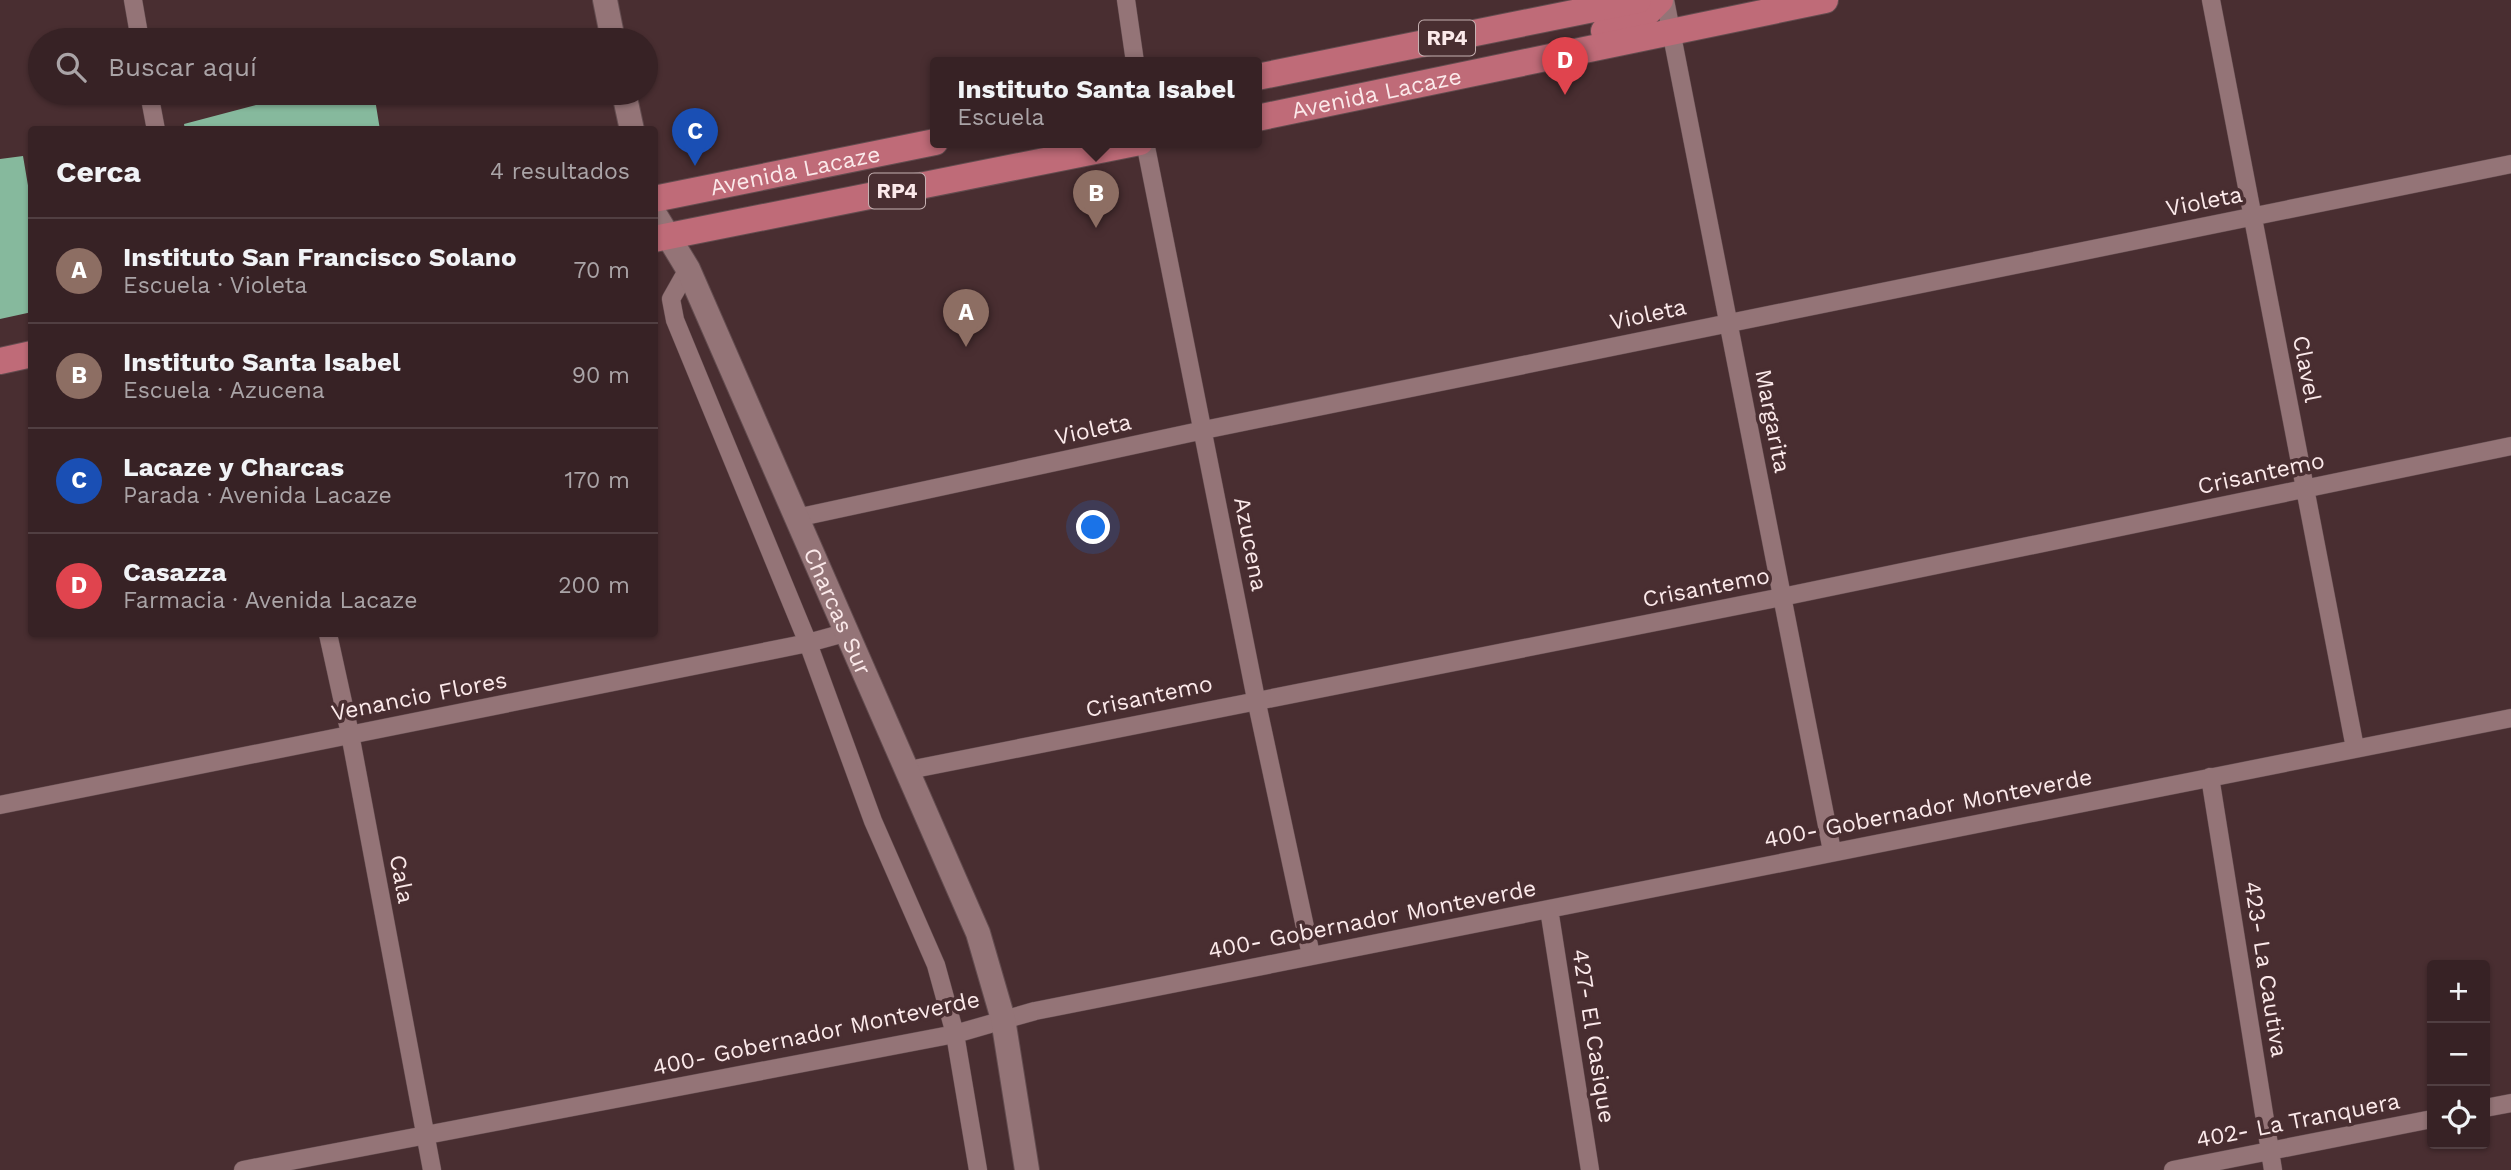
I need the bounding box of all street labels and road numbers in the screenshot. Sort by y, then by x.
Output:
road number: RP4 [1419,20,1475,56]
street label: Avenida Lacaze [1289,63,1464,124]
street label: Avenida Lacaze [708,140,883,201]
road number: RP4 [869,174,925,208]
street label: Violeta [2164,181,2245,222]
street label: Violeta [1607,293,1689,336]
street label: Clavel [2287,333,2326,405]
street label: Margarita [1749,367,1796,475]
street label: Violeta [1052,408,1134,451]
street label: Crisantemo [2195,447,2327,500]
street label: Azucena [1228,495,1273,593]
street label: Charcas Sur [797,544,877,679]
street label: Crisantemo [1640,562,1772,613]
street label: Venancio Flores [329,666,509,727]
street label: Crisantemo [1083,670,1215,723]
street label: 400- Gobernador Monteverde [1762,763,2095,854]
street label: Cala [384,853,419,906]
street label: 400- Gobernador Monteverde [1206,874,1539,965]
street label: 423- La Cautiva [2238,879,2293,1059]
street label: 427- El Casique [1566,947,1621,1125]
street label: 400- Gobernador Monteverde [650,986,982,1081]
street label: 402- La Tranquera [2194,1087,2402,1153]

